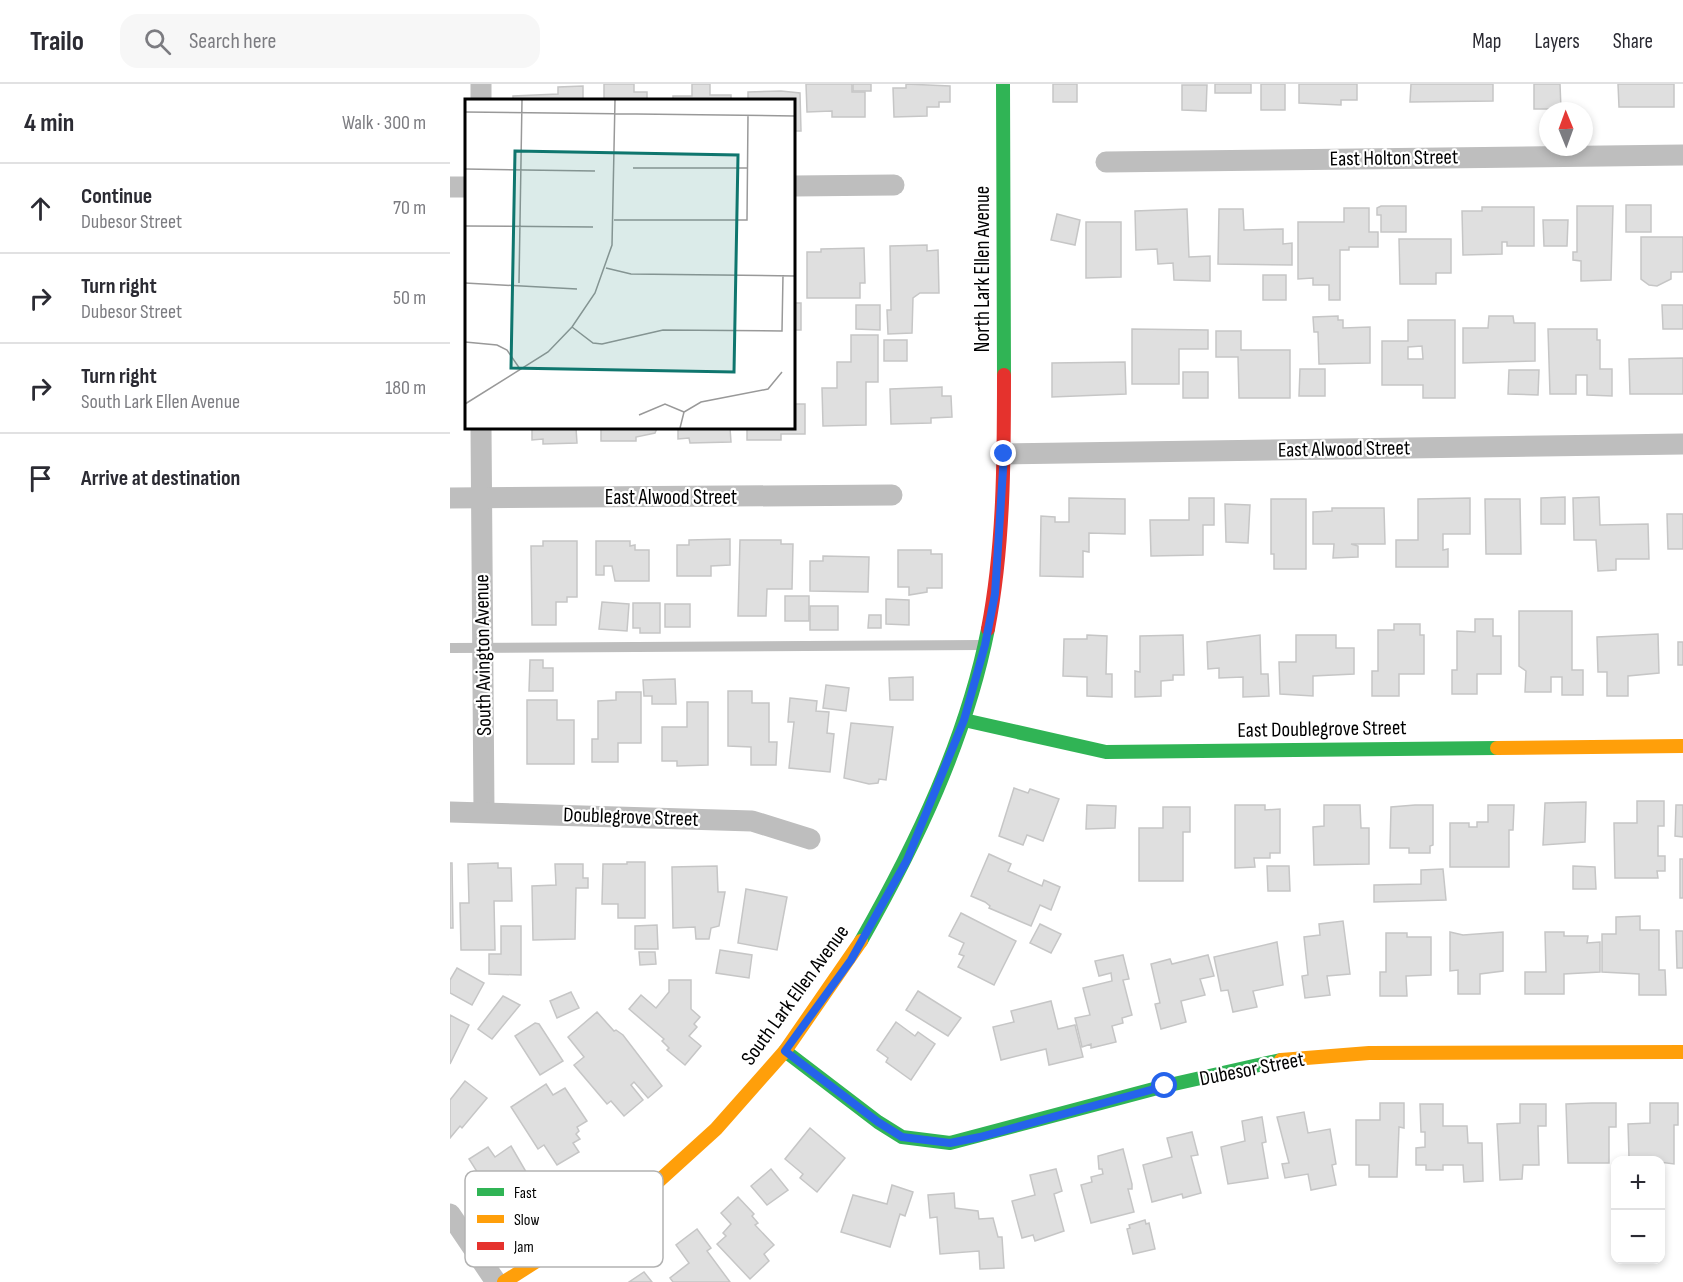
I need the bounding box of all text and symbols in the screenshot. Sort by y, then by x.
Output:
search box [120,14,540,68]
text: Trailo [30,25,84,58]
icon: search [141,25,174,58]
text: Search here [189,28,276,55]
text: Map [1472,29,1501,54]
text: Layers [1534,29,1580,54]
text: Share [1613,29,1653,54]
inset map [465,99,795,429]
north arrow [1539,102,1593,156]
text: 4 min [24,108,74,139]
text: Walk · 300 m [342,111,426,135]
street label: East Holton Street [1329,144,1459,172]
text: Continue [81,183,152,210]
street label: North Lark Ellen Avenue [970,186,995,352]
icon: ahead [24,192,57,225]
text: 70 m [393,196,426,220]
text: Dubesor Street [81,210,182,234]
text: Turn right [81,273,157,300]
icon: right [24,282,57,315]
text: 50 m [393,286,426,310]
text: Dubesor Street [81,300,182,324]
text: Turn right [81,363,157,390]
icon: right [24,372,57,405]
text: 180 m [385,376,426,400]
text: South Lark Ellen Avenue [81,390,240,414]
street label: East Alwood Street [1278,435,1410,463]
route end [990,440,1016,466]
icon: arrive [24,462,57,495]
text: Arrive at destination [81,465,240,492]
street label: East Alwood Street [605,485,737,510]
street label: South Avington Avenue [469,574,497,736]
street label: East Doublegrove Street [1237,715,1407,743]
street label: Doublegrove Street [563,802,699,832]
street label: South Lark Ellen Avenue [736,920,854,1070]
street label: Dubesor Street [1197,1047,1307,1091]
route start [1151,1072,1177,1098]
map controls [1611,1156,1665,1264]
button: + [1611,1156,1665,1210]
legend [465,1171,663,1267]
text: Fast [514,1184,537,1203]
button: − [1611,1210,1665,1264]
text: Slow [514,1211,539,1230]
text: Jam [513,1238,534,1257]

